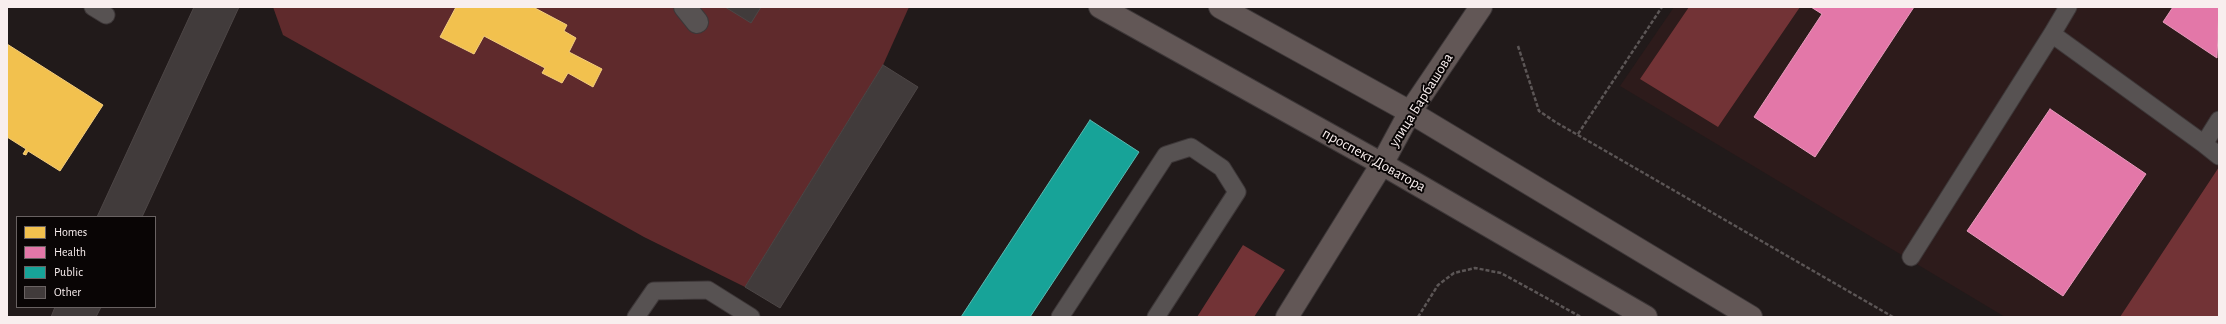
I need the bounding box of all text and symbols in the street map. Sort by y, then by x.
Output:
street label: улица Барбашова [1385,50,1457,150]
street label: проспект Доватора [1319,124,1429,196]
legend [16,216,156,308]
text: Homes [54,226,87,238]
text: Health [54,246,86,258]
text: Public [54,266,83,278]
text: Other [54,286,81,298]

